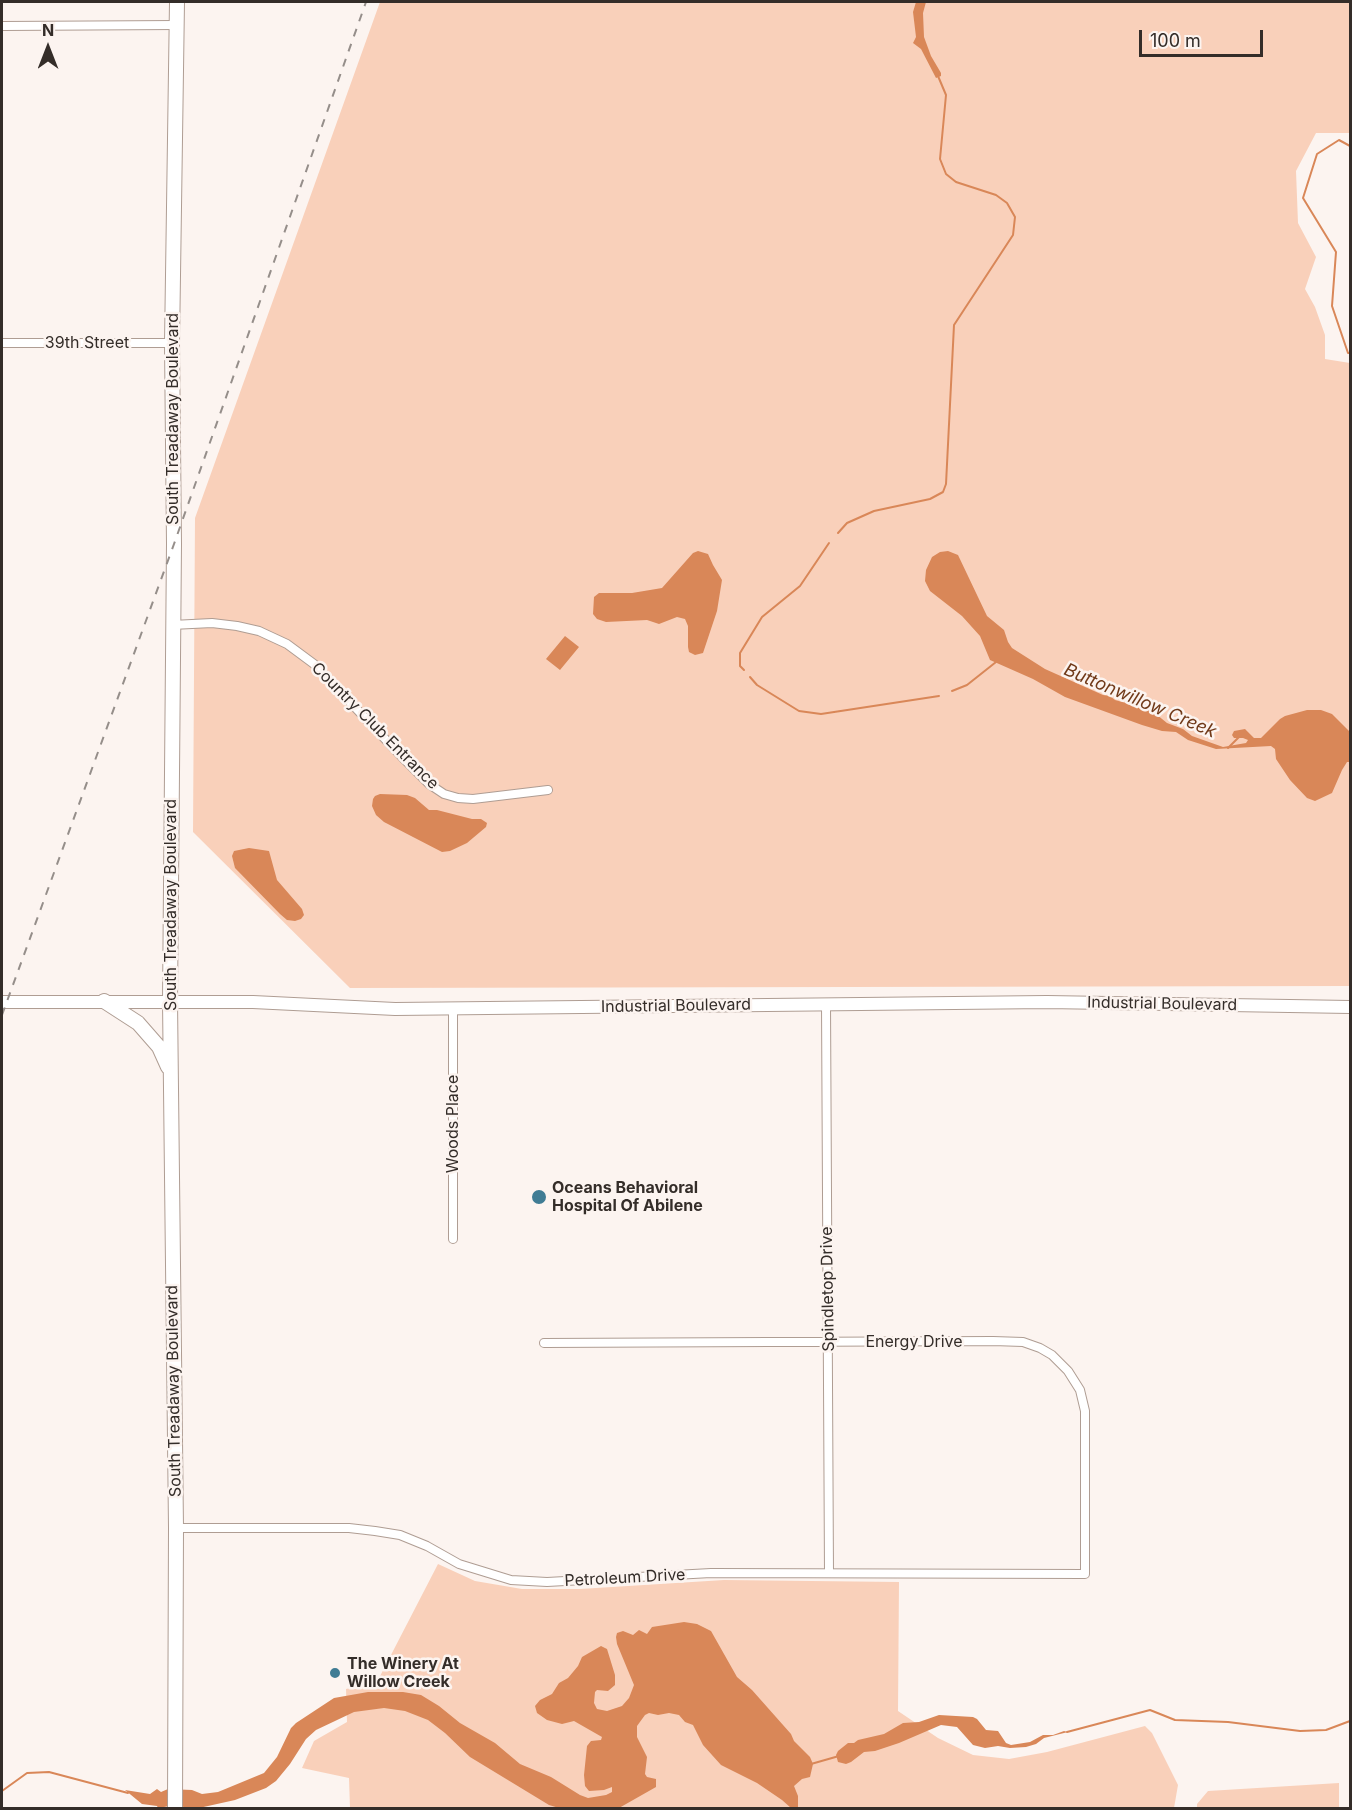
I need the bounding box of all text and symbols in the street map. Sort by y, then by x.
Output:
north arrow [18,18,78,78]
scale bar [1142,18,1266,56]
text: N [42,20,54,40]
text: 100 m [1150,30,1201,51]
street label: South Treadaway Boulevard [163,313,183,525]
street label: 39th Street [45,333,129,353]
street label: Country Club Entrance [307,658,443,794]
water label: Buttonwillow Creek [1061,659,1219,743]
street label: South Treadaway Boulevard [161,799,181,1011]
street label: Industrial Boulevard [1087,993,1237,1015]
street label: Industrial Boulevard [601,995,751,1017]
street label: Woods Place [443,1075,463,1173]
place label: Oceans Behavioral Hospital Of Abilene [552,1178,703,1216]
marker: Oceans Behavioral Hospital Of Abilene [530,1188,548,1206]
street label: Spindletop Drive [817,1226,839,1352]
street label: South Treadaway Boulevard [163,1285,185,1497]
street label: Energy Drive [865,1332,963,1352]
street label: Petroleum Drive [564,1565,686,1591]
place label: The Winery At Willow Creek [347,1654,459,1692]
marker: The Winery At Willow Creek [328,1666,342,1680]

